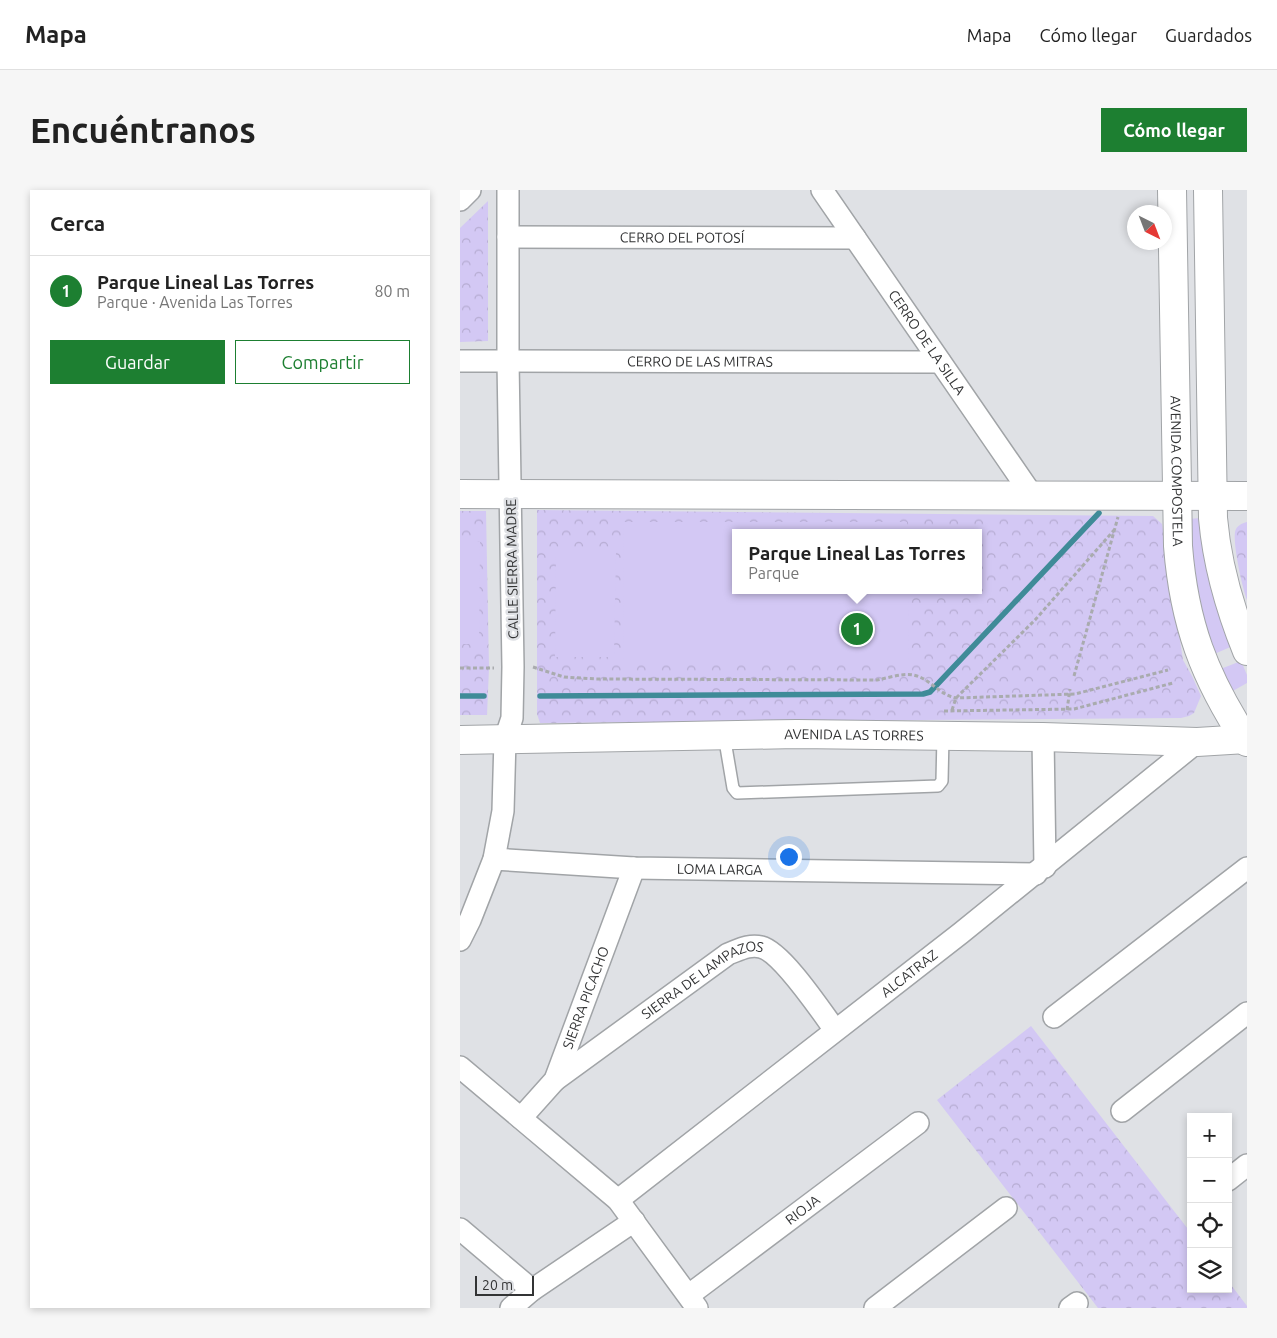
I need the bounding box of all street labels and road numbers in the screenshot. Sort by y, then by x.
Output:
street label: CERRO DEL POTOSÍ [620,229,745,246]
street label: CERRO DE LA SILLA [885,287,969,398]
street label: CERRO DE LAS MITRAS [627,353,773,370]
street label: AVENIDA COMPOSTELA [1167,395,1186,547]
street label: CALLE SIERRA MADRE [503,499,521,639]
street label: AVENIDA LAS TORRES [784,726,924,744]
street label: LOMA LARGA [677,861,763,878]
street label: SIERRA DE LAMPAZOS [638,938,765,1022]
street label: SIERRA PICACHO [559,944,612,1051]
street label: ALCATRAZ [878,946,941,1000]
street label: RIOJA [782,1192,823,1228]

